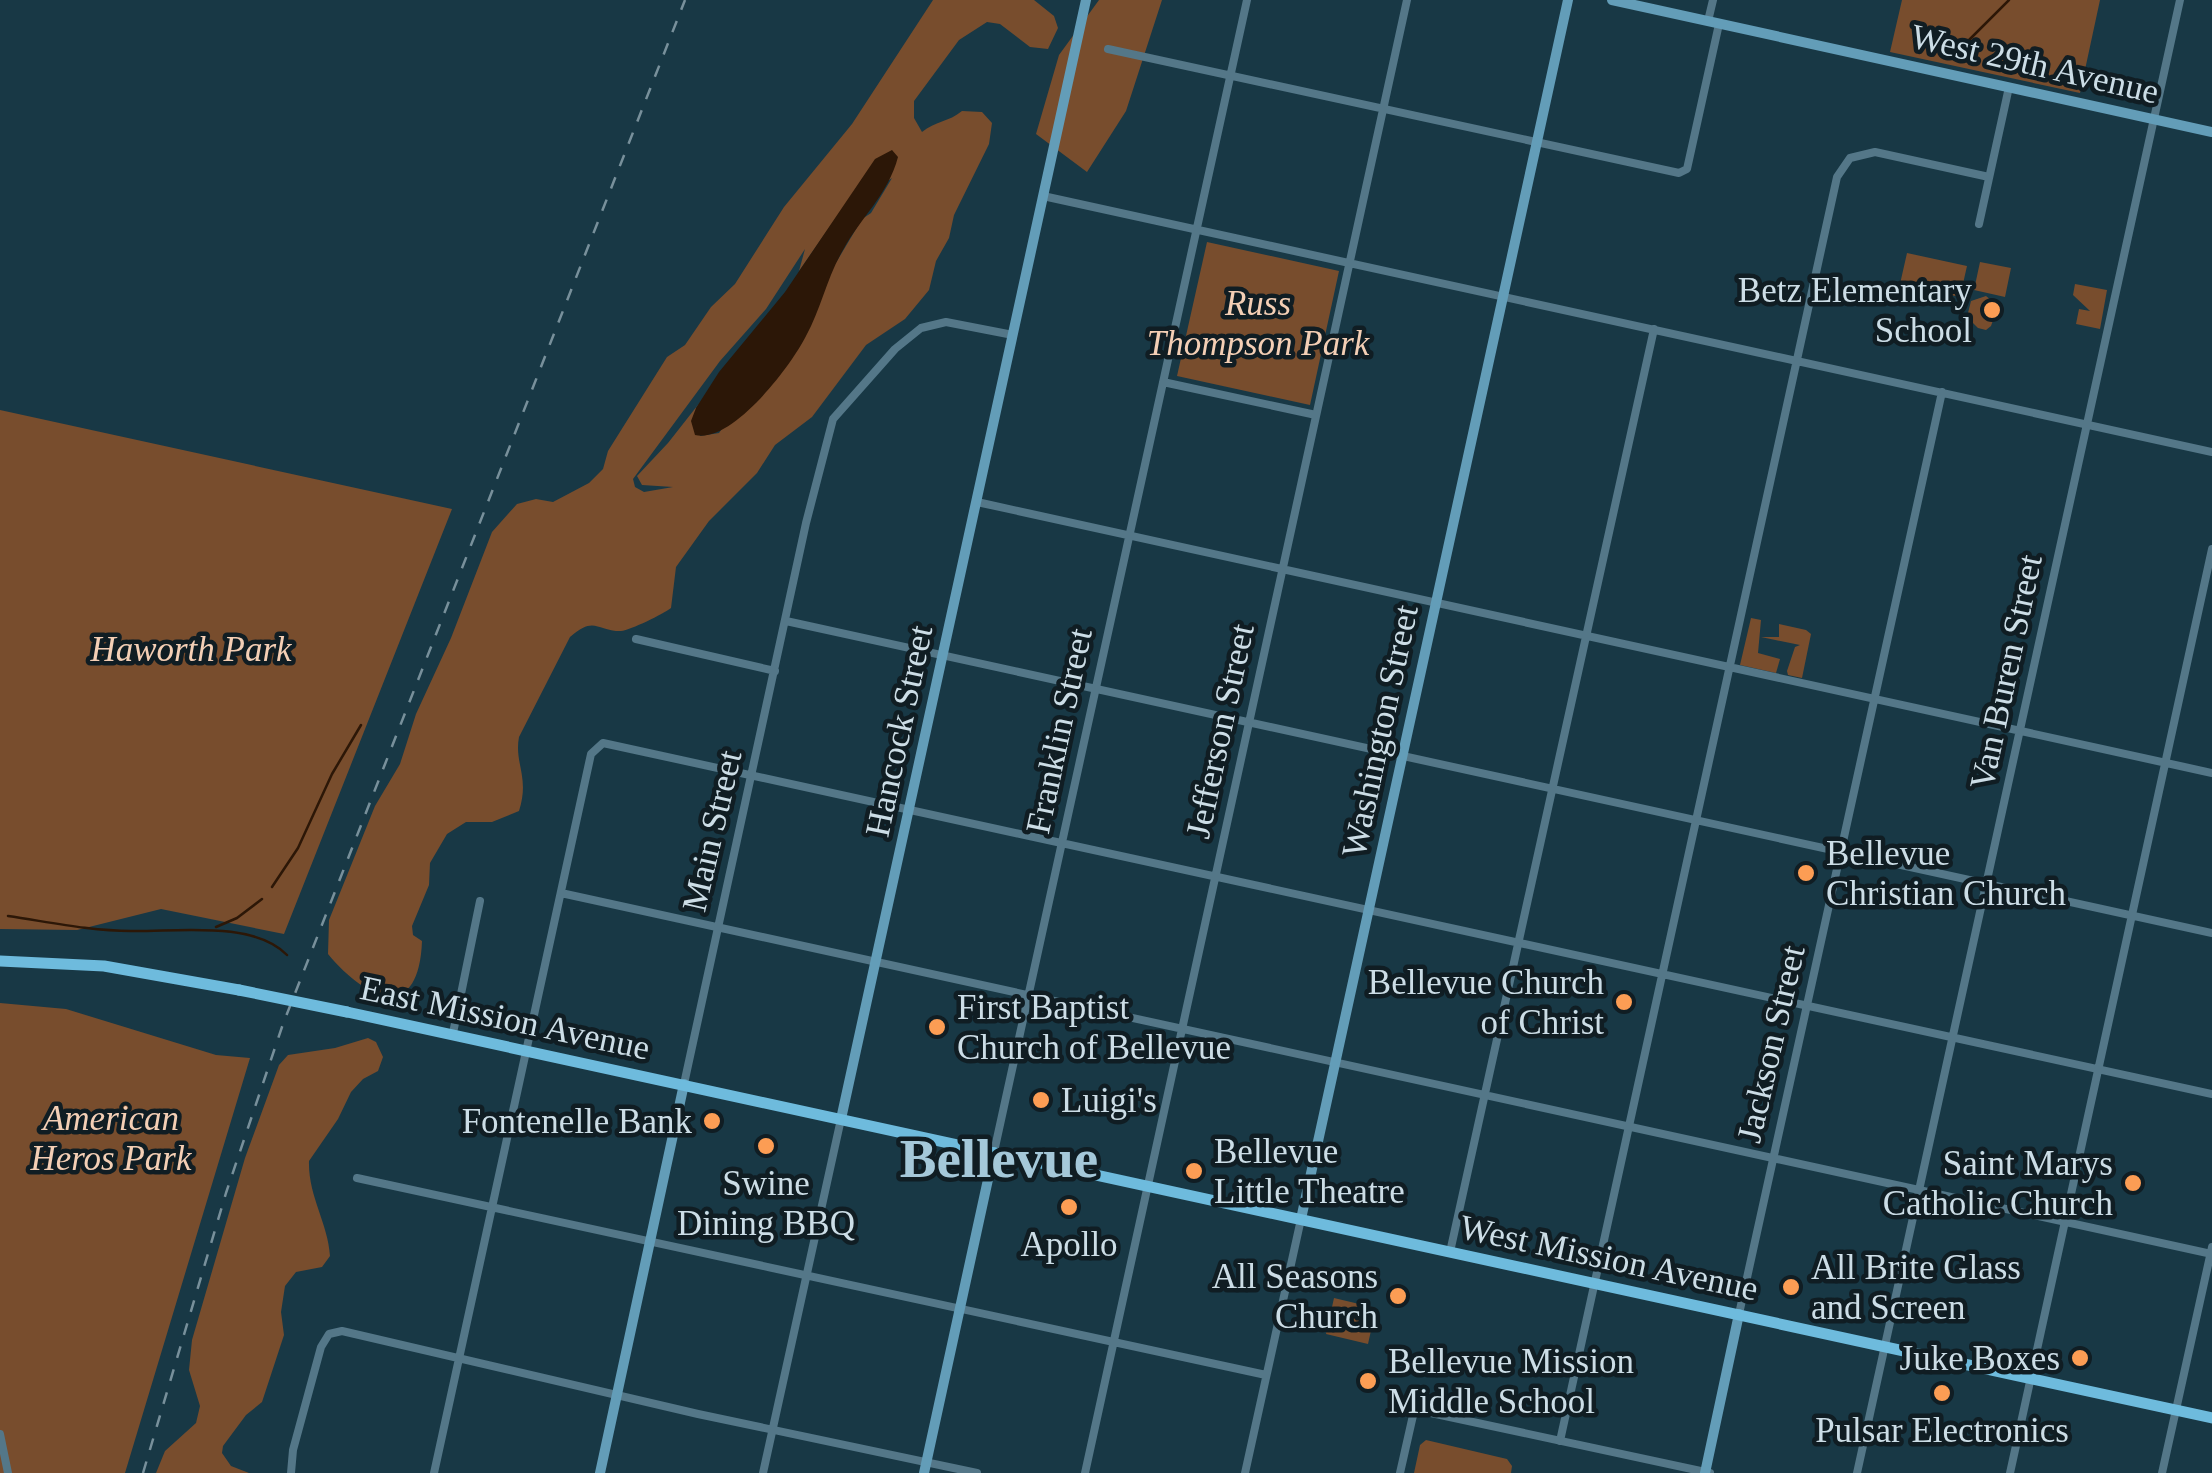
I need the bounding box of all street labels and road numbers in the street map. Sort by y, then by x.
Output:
street label: West 29th Avenue [1907,17,2163,111]
street label: Van Buren Street [1962,551,2050,793]
street label: Washington Street [1334,601,1426,861]
street label: Jefferson Street [1178,620,1262,842]
street label: Hancock Street [858,622,940,840]
street label: Franklin Street [1018,624,1100,837]
street label: Main Street [675,746,750,915]
street label: Jackson Street [1729,941,1813,1146]
street label: East Mission Avenue [357,968,653,1068]
street label: West Mission Avenue [1456,1207,1762,1309]

